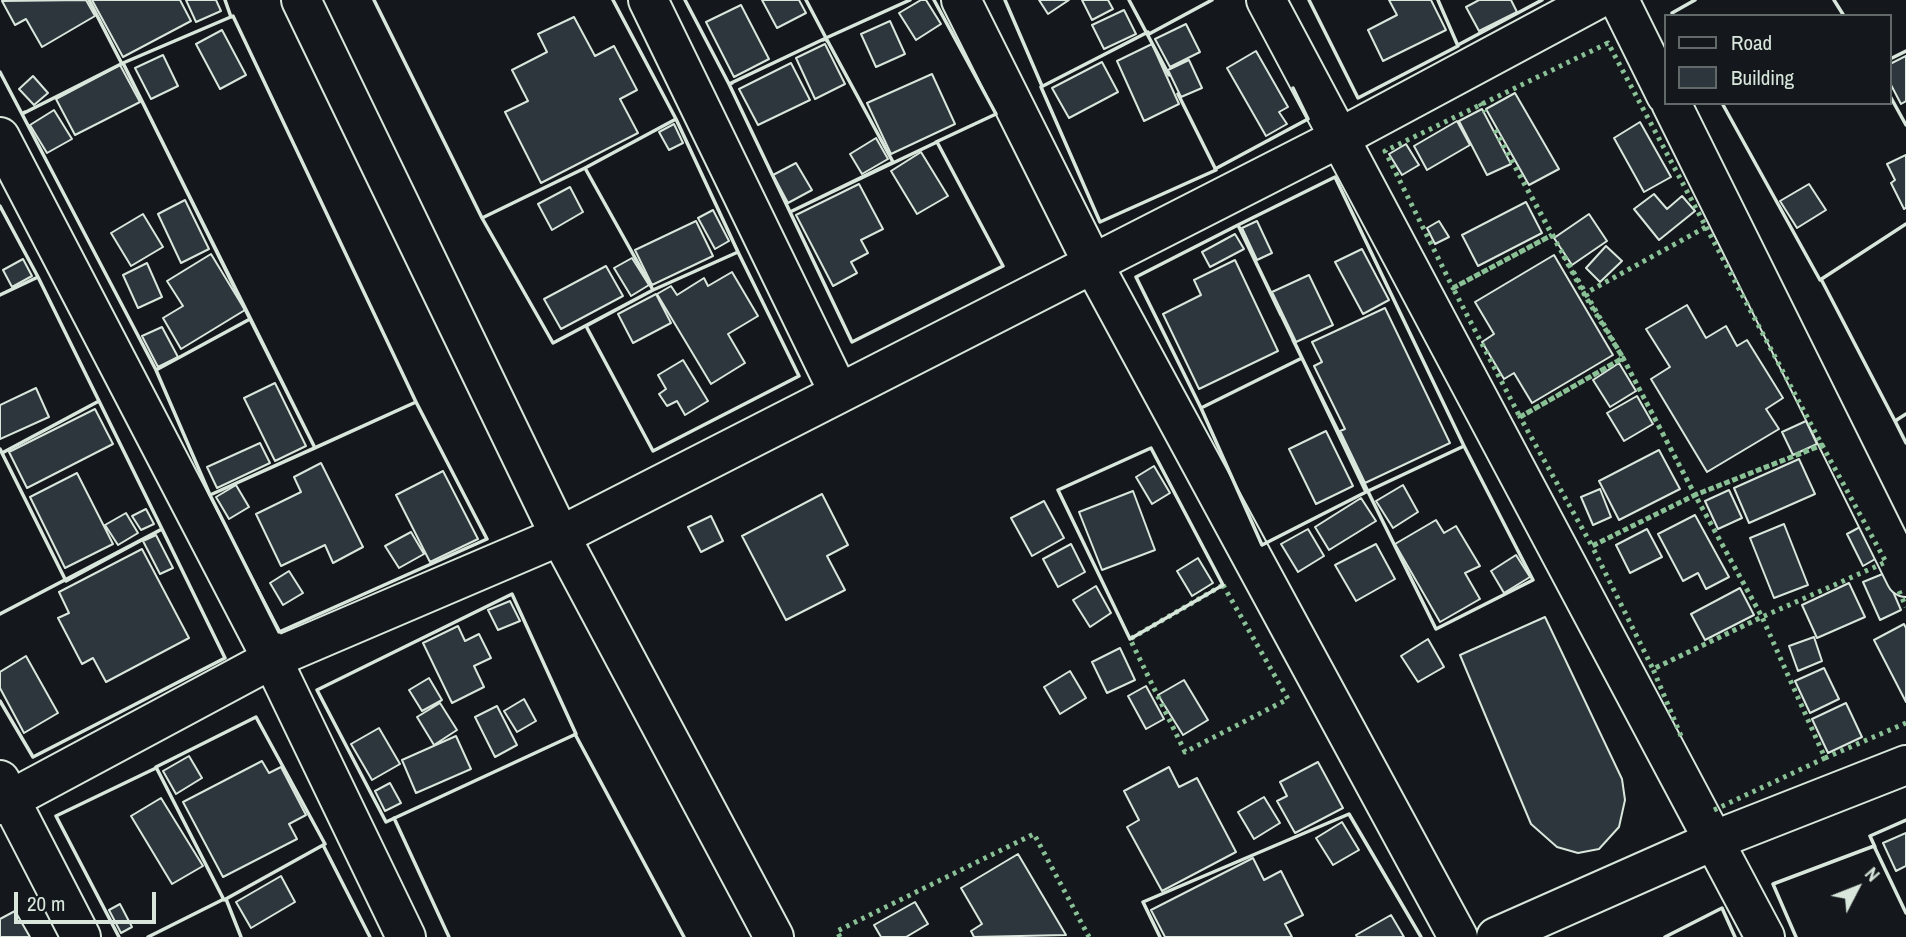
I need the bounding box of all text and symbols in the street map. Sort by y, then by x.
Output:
legend [1664,14,1892,105]
text: Road [1731,28,1772,57]
text: Building [1731,63,1794,92]
north arrow [1822,853,1892,923]
text: N [1859,861,1886,887]
scale bar [18,878,159,922]
text: 20 m [27,889,65,918]

